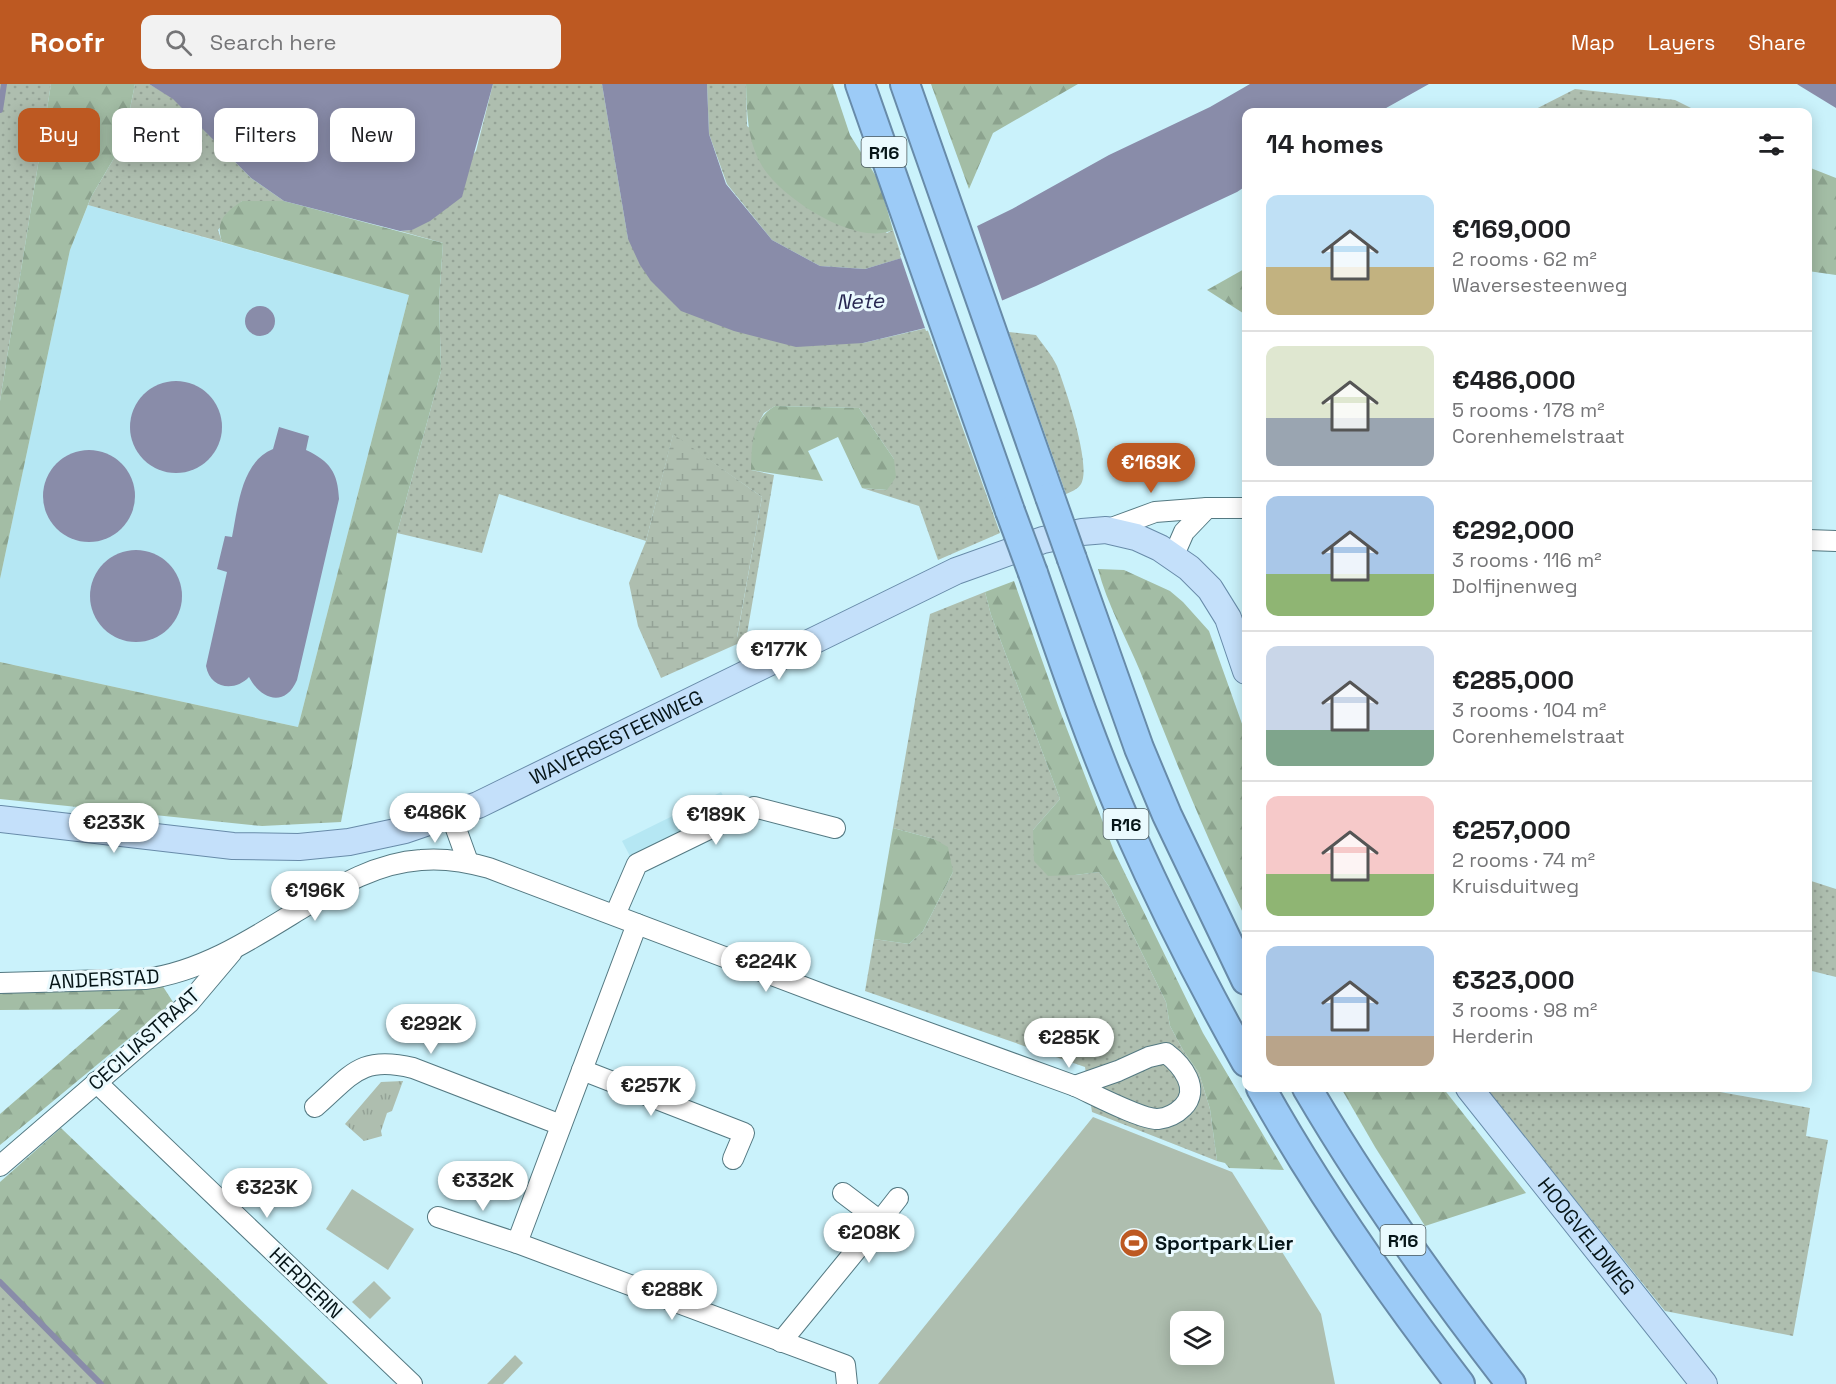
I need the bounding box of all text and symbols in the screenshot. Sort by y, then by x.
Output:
search box [141,15,561,69]
text: Roofr [30,24,105,60]
icon: search [162,26,195,59]
text: Search here [210,28,337,56]
text: Map [1571,29,1615,56]
text: Layers [1648,29,1715,56]
text: Share [1748,29,1806,56]
chip: Buy [18,108,100,162]
chip: Rent [112,108,202,162]
chip: Filters [214,108,318,162]
chip: New [330,108,415,162]
text: 14 homes [1266,127,1384,161]
icon: filters [1755,128,1788,161]
road number: R16 [862,137,906,167]
text: €169,000 [1452,212,1571,246]
icon: home [1314,219,1386,291]
text: 2 rooms · 62 m² [1452,246,1597,272]
text: Waversesteenweg [1452,272,1628,298]
water label: Nete [836,287,886,315]
text: €486,000 [1452,363,1576,397]
icon: home [1314,370,1386,442]
text: 5 rooms · 178 m² [1452,397,1604,423]
text: Corenhemelstraat [1452,423,1625,449]
pin: €169K [1109,443,1193,494]
text: €169K [1121,449,1181,475]
text: €292,000 [1452,513,1574,547]
icon: home [1314,520,1386,592]
text: 3 rooms · 116 m² [1452,547,1602,573]
text: Dolfijnenweg [1452,573,1577,599]
pin: €177K [737,630,821,681]
text: €177K [750,636,808,662]
text: €285,000 [1452,663,1574,697]
icon: home [1314,670,1386,742]
street label: WAVERSESTEENWEG [525,684,707,791]
text: 3 rooms · 104 m² [1452,697,1606,723]
text: Corenhemelstraat [1452,723,1625,749]
pin: €486K [393,793,477,844]
pin: €189K [674,795,758,846]
text: €486K [403,799,467,825]
text: €189K [686,801,746,827]
pin: €233K [72,803,156,854]
text: €233K [83,809,145,835]
road number: R16 [1104,809,1148,839]
text: €257,000 [1452,813,1571,847]
icon: home [1314,820,1386,892]
text: 2 rooms · 74 m² [1452,847,1595,873]
pin: €196K [273,871,357,922]
text: Kruisduitweg [1452,873,1579,899]
text: €196K [285,877,345,903]
pin: €224K [724,942,808,993]
text: €224K [735,948,797,974]
street label: ANDERSTAD [48,963,160,995]
text: €323,000 [1452,963,1575,997]
icon: home [1314,970,1386,1042]
street label: CECILIASTRAAT [83,982,206,1096]
text: 3 rooms · 98 m² [1452,997,1597,1023]
pin: €292K [389,1004,473,1055]
text: €292K [400,1010,462,1036]
pin: €285K [1027,1018,1111,1069]
text: Herderin [1452,1023,1534,1049]
text: €285K [1038,1024,1100,1050]
pin: €257K [609,1066,693,1117]
text: €257K [621,1072,681,1098]
pin: €332K [441,1161,525,1212]
text: €332K [452,1167,514,1193]
pin: €323K [225,1168,309,1219]
street label: HOOGVELDWEG [1532,1172,1641,1300]
text: €323K [236,1174,298,1200]
pin: €208K [827,1213,911,1264]
text: €208K [838,1219,900,1245]
road number: R16 [1380,1225,1426,1255]
sports icon: Sportpark Lier [1118,1227,1150,1259]
place label: Sportpark Lier [1155,1230,1293,1256]
street label: HERDERIN [264,1242,348,1324]
pin: €288K [630,1270,714,1321]
text: €288K [641,1276,703,1302]
map controls [1170,1311,1224,1365]
button: layers [1170,1311,1224,1365]

